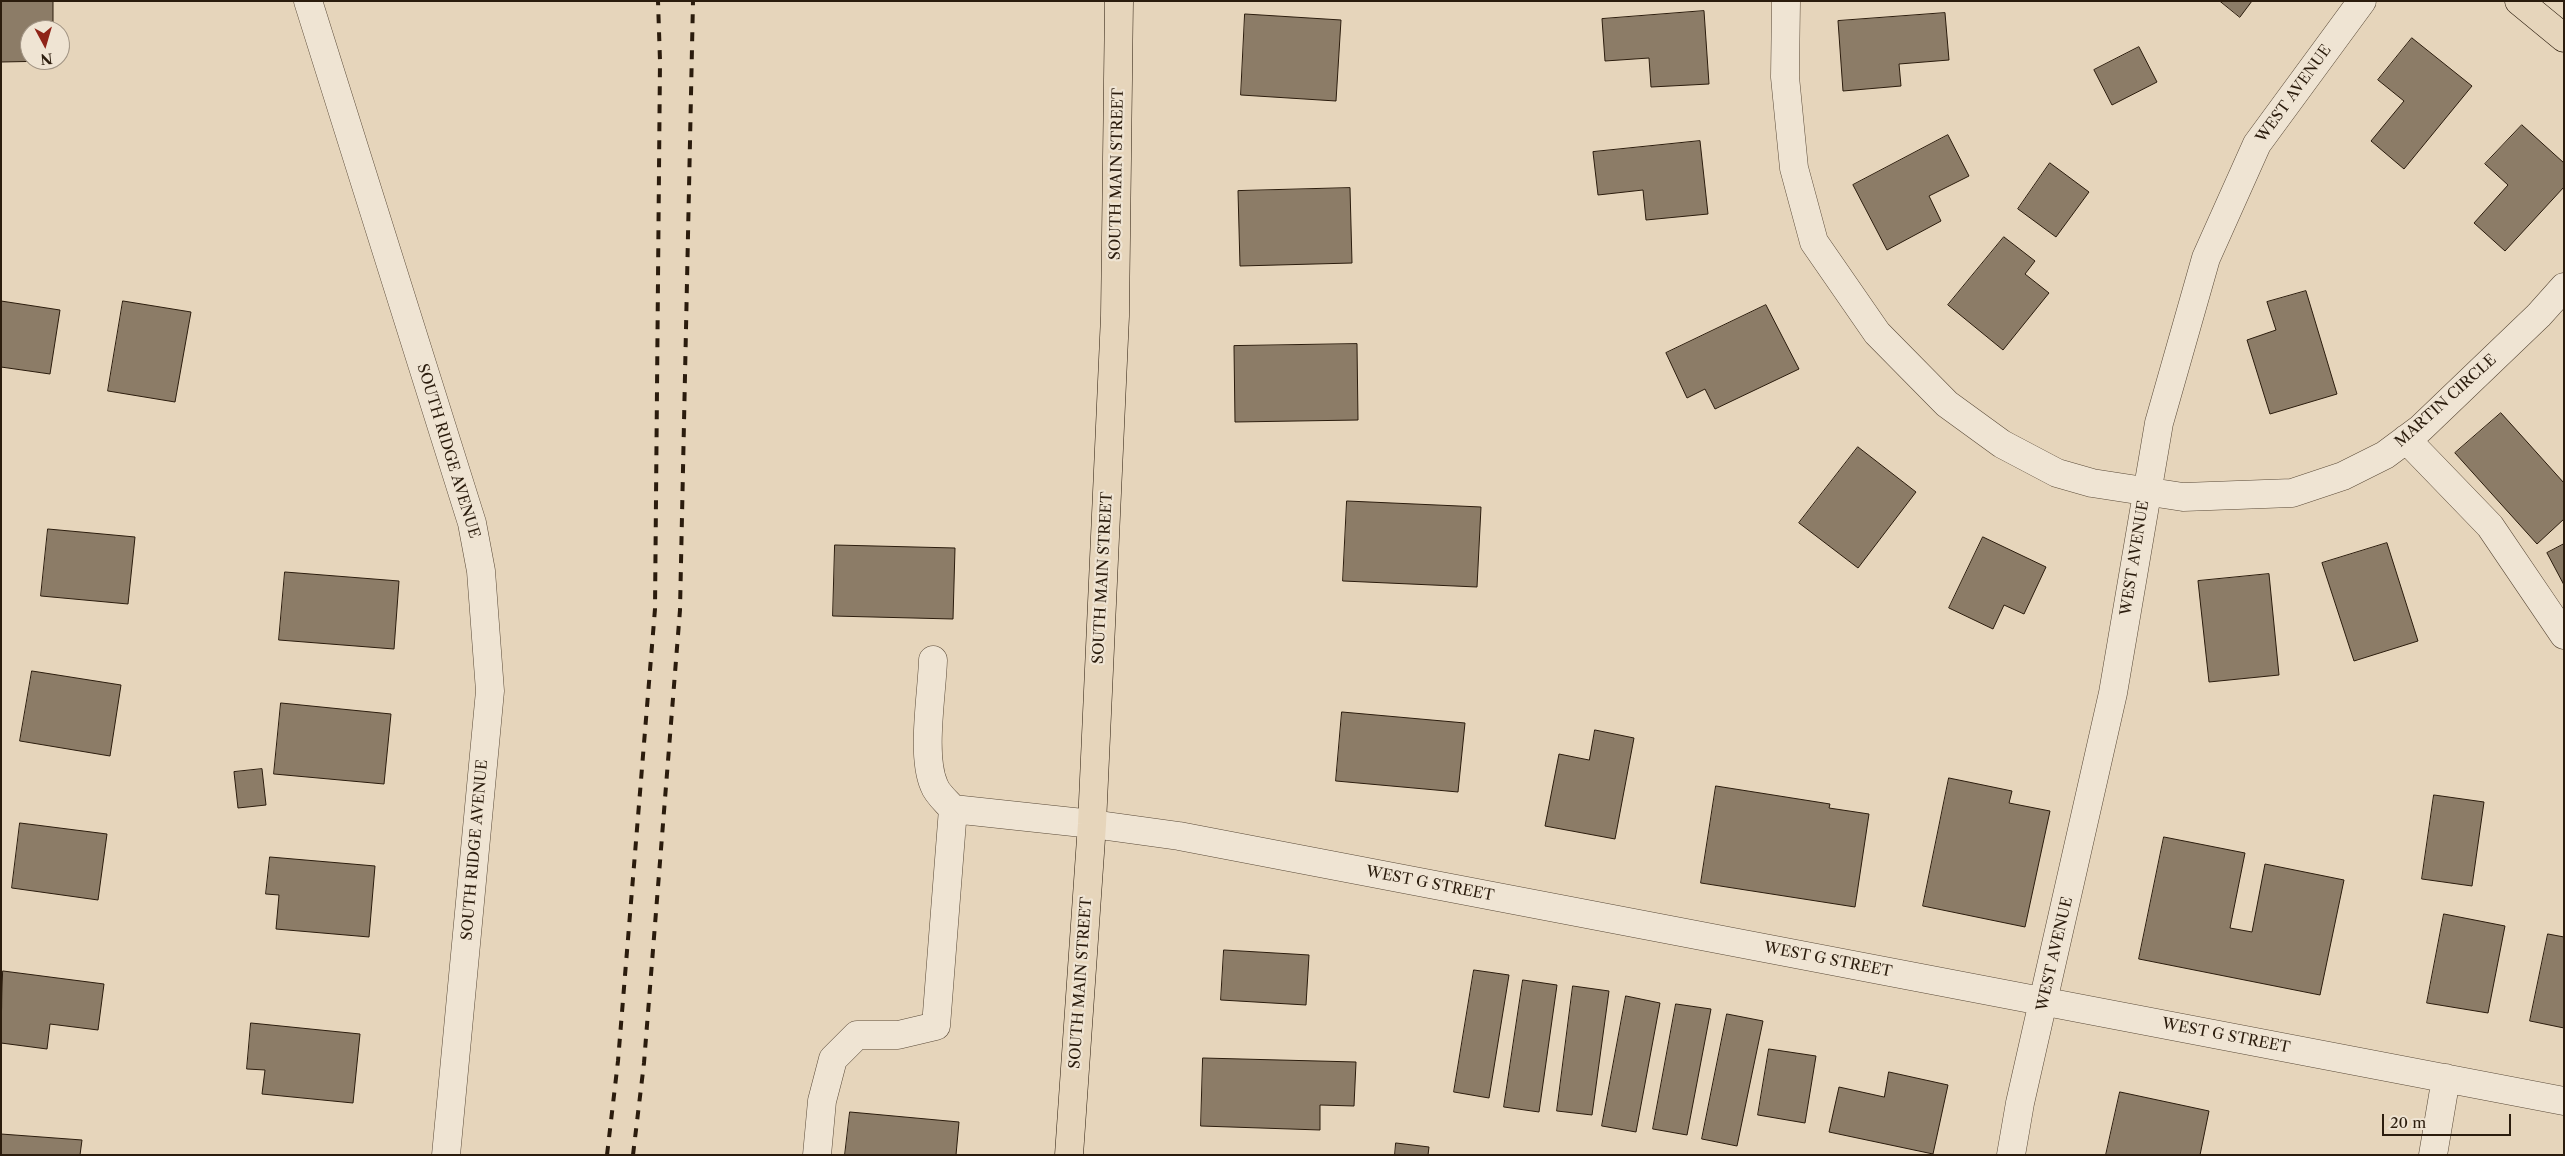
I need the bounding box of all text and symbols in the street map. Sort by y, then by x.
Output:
north arrow [20,20,70,70]
street label: WEST AVENUE [2253,42,2335,146]
text: N [39,49,53,69]
street label: SOUTH MAIN STREET [1106,88,1128,260]
street label: MARTIN CIRCLE [2392,351,2500,451]
street label: SOUTH RIDGE AVENUE [413,362,483,540]
street label: SOUTH MAIN STREET [1090,491,1116,665]
street label: WEST AVENUE [2117,499,2153,617]
street label: SOUTH RIDGE AVENUE [458,759,492,941]
street label: WEST G STREET [1364,863,1496,905]
street label: WEST AVENUE [2033,895,2077,1013]
street label: SOUTH MAIN STREET [1066,896,1096,1070]
street label: WEST G STREET [1762,939,1894,981]
street label: WEST G STREET [2160,1015,2292,1057]
scale bar [2385,1104,2514,1136]
text: 20 m [2390,1113,2426,1132]

